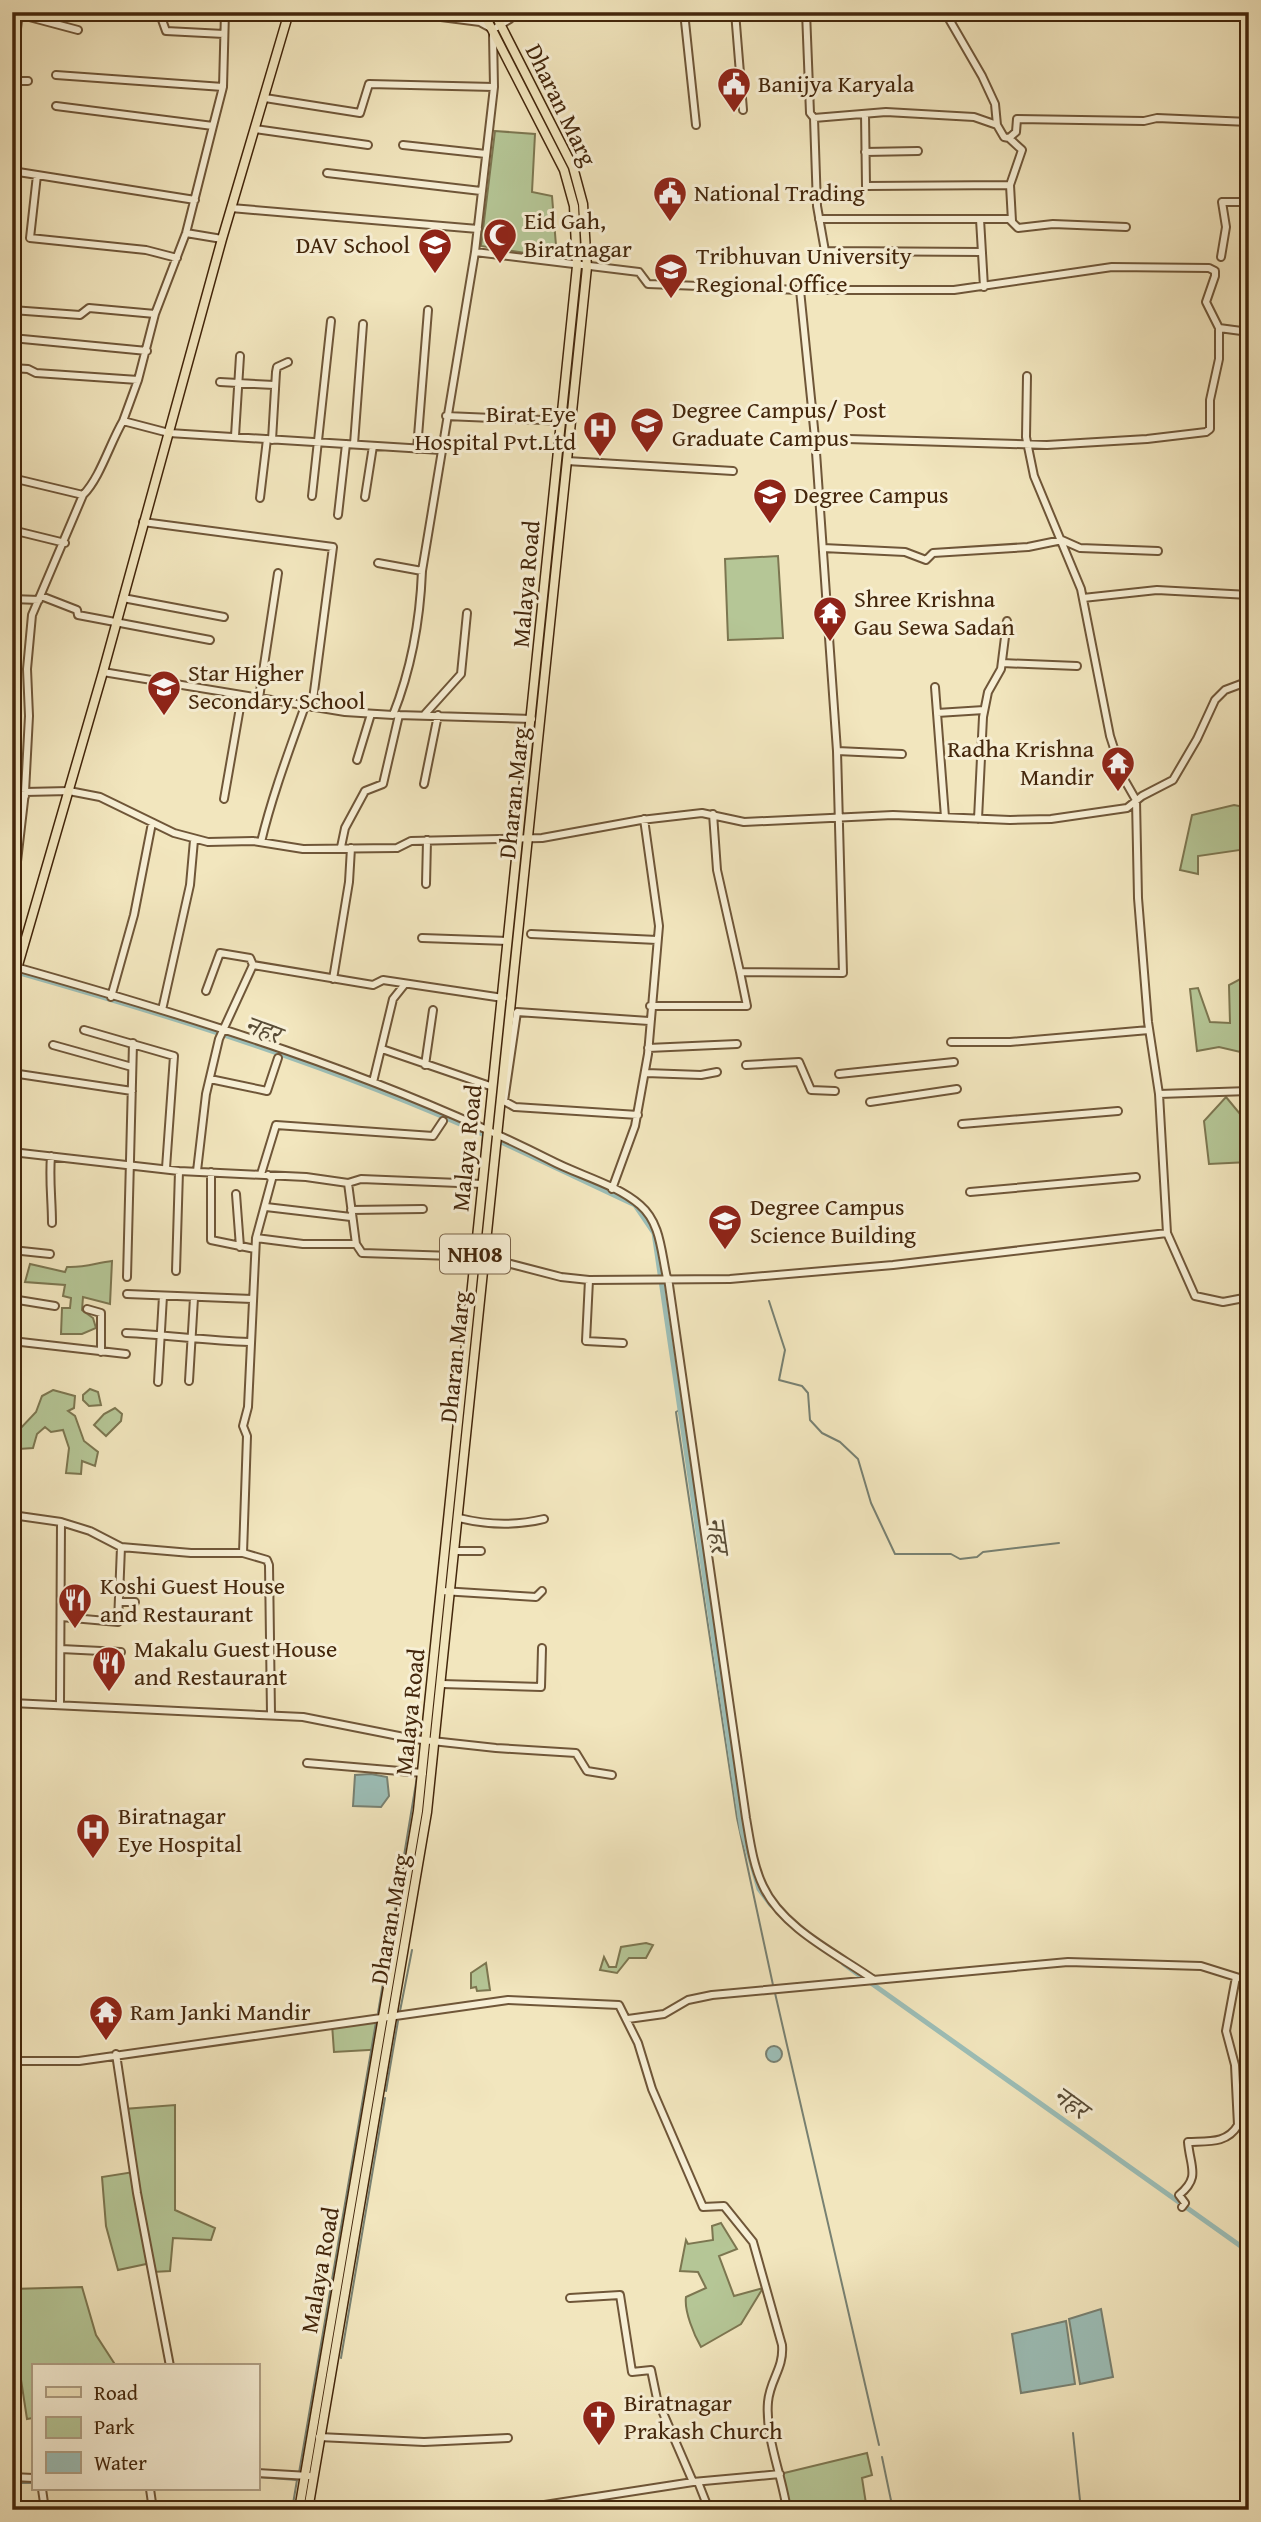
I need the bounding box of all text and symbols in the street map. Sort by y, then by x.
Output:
street label: Dharan Marg [517,38,606,172]
public building icon: Banijya Karyala [715,65,753,114]
place label: Banijya Karyala [758,66,915,101]
public building icon: National Trading [651,174,689,223]
place label: National Trading [694,175,865,210]
place label: Eid Gah, Biratnagar [524,203,632,266]
mosque icon: Eid Gah, Biratnagar [481,216,519,265]
school or university icon: DAV School [416,226,454,275]
place label: DAV School [296,227,410,262]
place label: Tribhuvan University Regional Office [696,238,912,301]
school or university icon: Tribhuvan University Regional Office [652,251,690,300]
place label: Degree Campus/ Post Graduate Campus [672,392,887,455]
place label: Birat Eye Hospital Pvt.Ltd [415,396,576,459]
school or university icon: Degree Campus/ Post Graduate Campus [628,405,666,454]
hospital icon: Birat Eye Hospital Pvt.Ltd [581,409,619,458]
school or university icon: Degree Campus [751,476,789,525]
place label: Degree Campus [794,477,949,512]
street label: Malaya Road [503,519,549,649]
place label: Shree Krishna Gau Sewa Sadan [854,581,1015,644]
temple icon: Shree Krishna Gau Sewa Sadan [811,594,849,643]
place label: Star Higher Secondary School [188,655,366,718]
school or university icon: Star Higher Secondary School [145,668,183,717]
street label: Dharan Marg [489,725,538,860]
place label: Radha Krishna Mandir [947,731,1095,794]
temple icon: Radha Krishna Mandir [1099,744,1137,793]
water label: नहर [240,1004,291,1055]
street label: Malaya Road [442,1083,491,1213]
place label: Degree Campus Science Building [750,1189,916,1252]
school or university icon: Degree Campus Science Building [706,1202,744,1251]
road number: NH08 [440,1234,510,1274]
street label: Dharan Marg [430,1289,479,1424]
water label: नहर [697,1515,741,1560]
place label: Koshi Guest House and Restaurant [100,1568,285,1631]
restaurant icon: Koshi Guest House and Restaurant [56,1581,94,1630]
place label: Makalu Guest House and Restaurant [134,1631,337,1694]
restaurant icon: Makalu Guest House and Restaurant [90,1644,128,1693]
street label: Malaya Road [385,1647,434,1777]
place label: Biratnagar Eye Hospital [118,1798,242,1861]
hospital icon: Biratnagar Eye Hospital [74,1811,112,1860]
street label: Dharan Marg [361,1851,418,1987]
temple icon: Ram Janki Mandir [87,1993,125,2042]
place label: Ram Janki Mandir [130,1994,311,2029]
water label: नहर [1046,2075,1101,2131]
street label: Malaya Road [291,2204,348,2336]
legend [32,2364,259,2490]
text: Road [94,2377,139,2408]
place label: Biratnagar Prakash Church [624,2385,783,2448]
church icon: Biratnagar Prakash Church [580,2398,618,2447]
text: Park [94,2411,135,2442]
text: Water [94,2447,147,2478]

